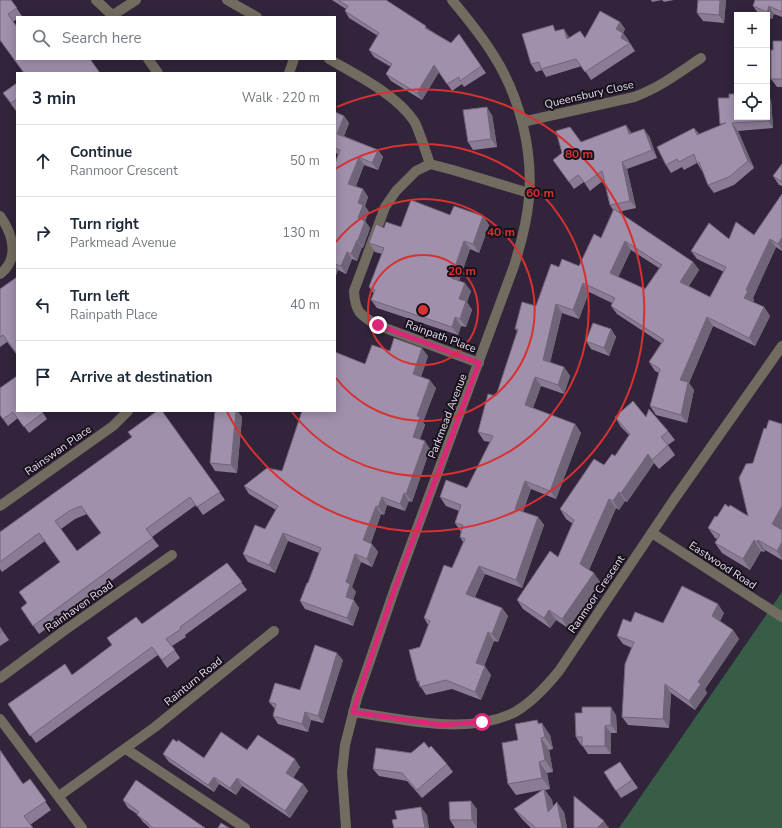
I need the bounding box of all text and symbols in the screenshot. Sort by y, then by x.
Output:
map controls [734,12,770,120]
button: + [734,12,770,48]
search box [16,16,336,60]
icon: search [30,27,52,49]
text: Search here [62,28,142,48]
button: − [734,48,770,84]
street label: Queensbury Close [543,77,635,112]
button: locate [734,84,770,120]
text: 3 min [32,87,76,110]
text: Walk · 220 m [242,89,320,107]
text: Continue [70,142,132,162]
text: 80 m [565,146,593,162]
icon: ahead [32,150,54,172]
text: 50 m [290,152,320,170]
text: Ranmoor Crescent [70,162,178,180]
text: 60 m [526,185,554,201]
text: Turn right [70,214,139,234]
icon: right [32,222,54,244]
text: 130 m [282,224,320,242]
text: 40 m [487,224,515,240]
text: Parkmead Avenue [70,234,176,252]
text: 20 m [448,263,476,279]
text: Turn left [70,286,129,306]
icon: left [32,294,54,316]
text: 40 m [290,296,320,314]
centre of rings [416,303,430,317]
text: Rainpath Place [70,306,157,324]
route end [369,316,387,334]
street label: Rainpath Place [403,317,478,356]
icon: arrive [32,366,54,388]
text: Arrive at destination [70,367,213,387]
street label: Parkmead Avenue [424,371,471,461]
street label: Rainswan Place [22,422,95,479]
street label: Eastwood Road [686,538,759,593]
street label: Ranmoor Crescent [565,552,628,636]
street label: Rainhaven Road [42,577,116,636]
street label: Rainturn Road [161,653,225,709]
route start [473,713,491,731]

